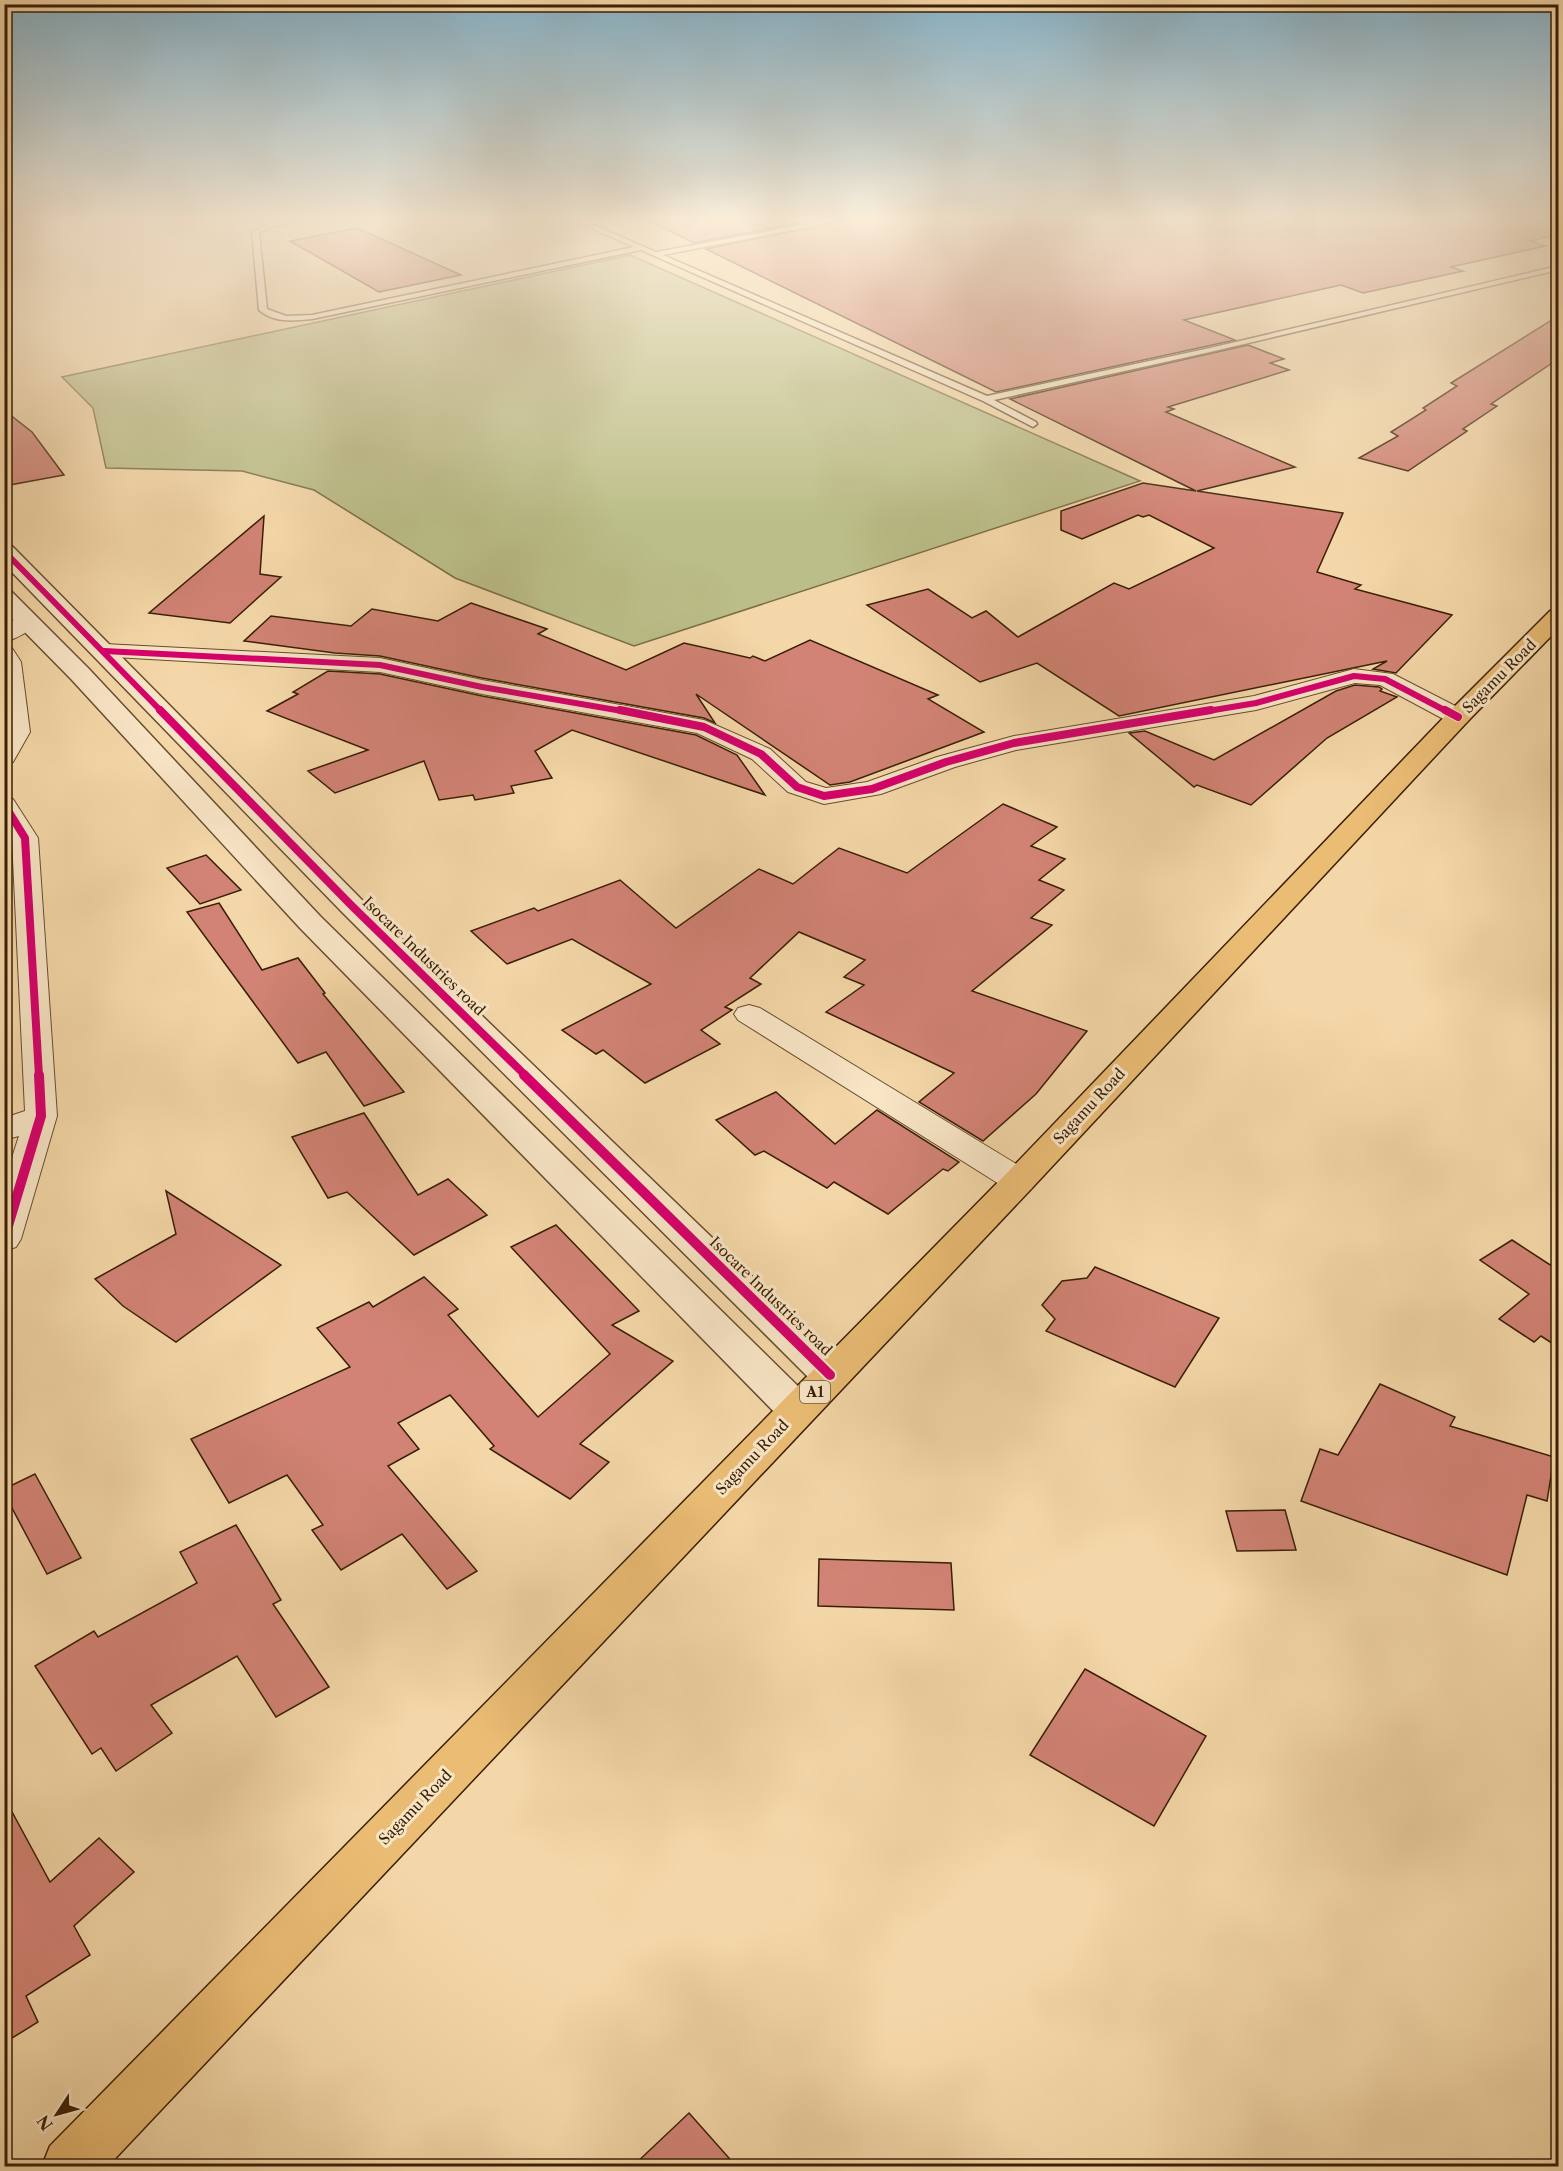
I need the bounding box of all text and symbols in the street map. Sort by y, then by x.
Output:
street label: Sagamu Road [1458,635,1540,717]
street label: Isocare Industries road [359,893,489,1019]
street label: Sagamu Road [1049,1064,1129,1148]
street label: Isocare Industries road [706,1233,836,1359]
road number: A1 [800,1381,830,1403]
street label: Sagamu Road [712,1416,792,1498]
street label: Sagamu Road [375,1766,455,1848]
north arrow [27,2084,87,2144]
text: N [33,2111,57,2134]

